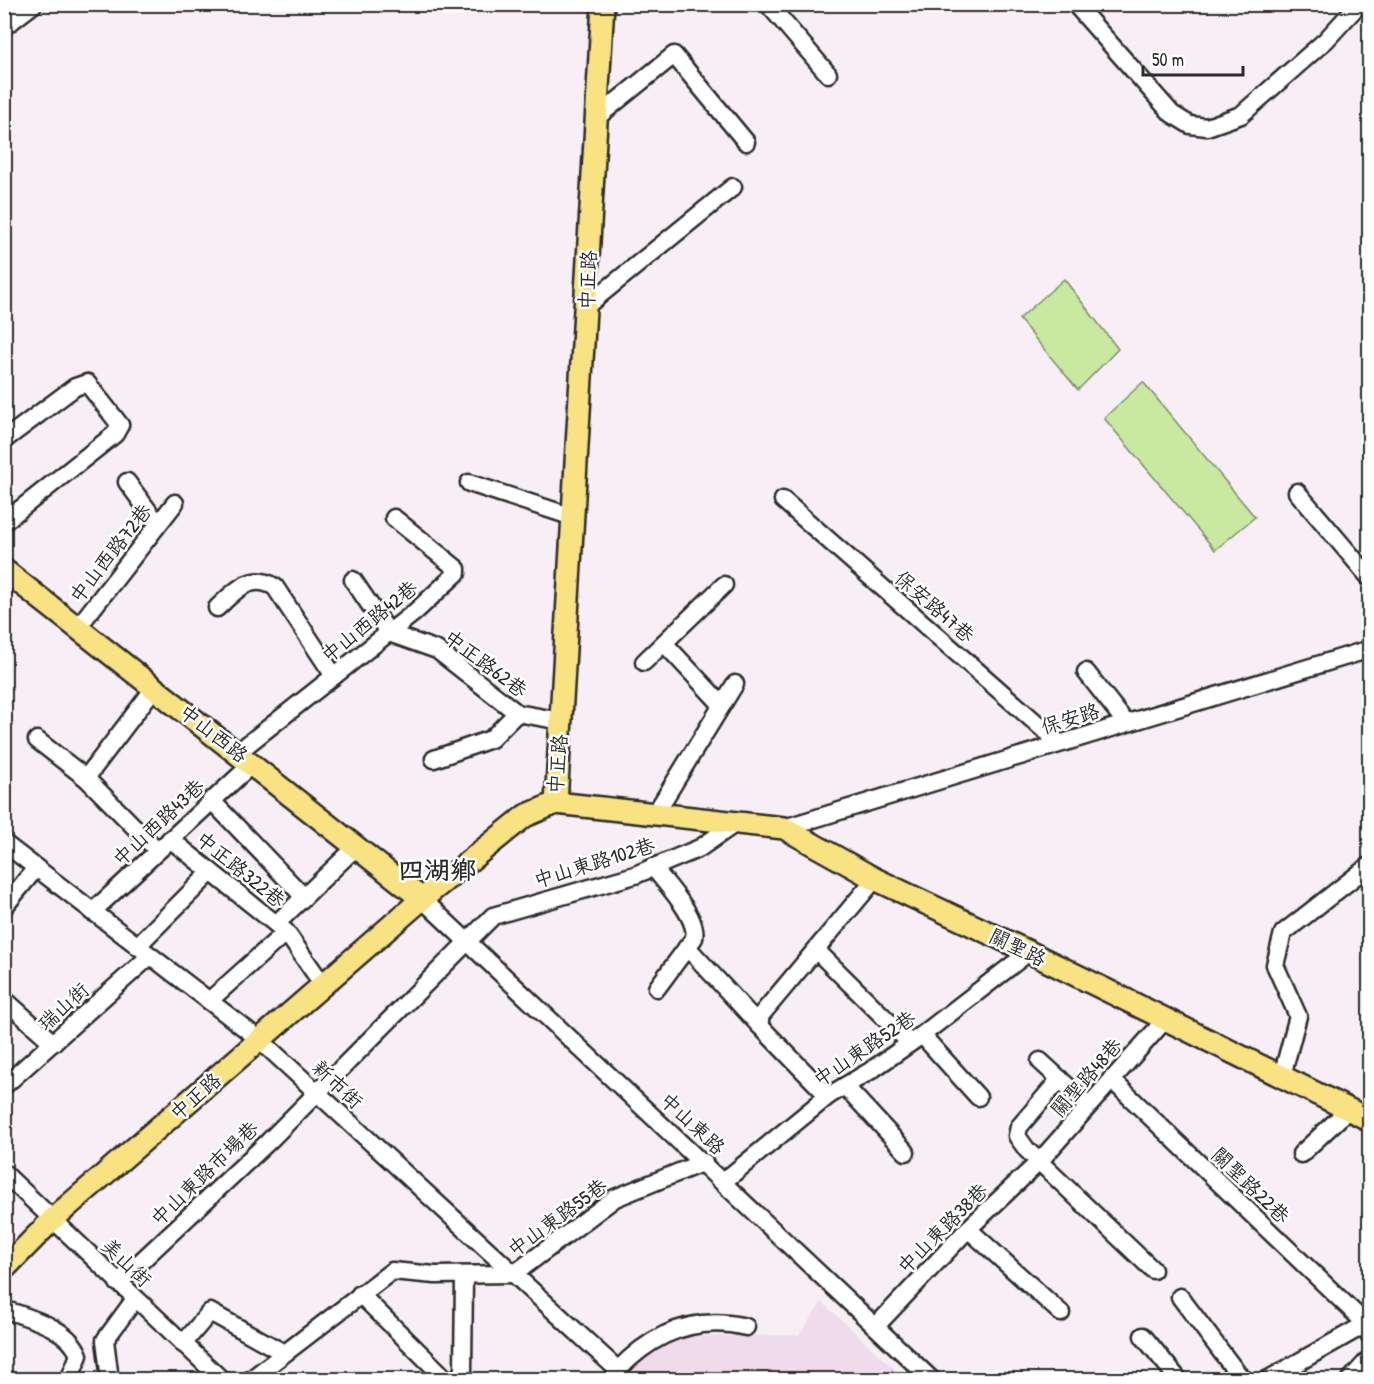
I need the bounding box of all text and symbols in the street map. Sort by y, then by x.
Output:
scale bar [1143,39,1244,77]
text: 50 m [1152,47,1184,72]
street label: 中正路 [572,248,602,311]
street label: 中山西路72巷 [63,497,158,608]
street label: 保安路47巷 [889,564,981,649]
street label: 中山西路42巷 [315,573,424,668]
street label: 中正路62巷 [439,623,534,704]
street label: 保安路 [1037,696,1104,740]
street label: 中山西路 [174,698,255,769]
street label: 中正路 [541,732,573,795]
street label: 中山西路43巷 [106,772,211,872]
street label: 中正路322巷 [191,825,292,914]
street label: 中山東路102巷 [530,830,659,893]
district label: 四湖鄉 [398,852,476,887]
street label: 關聖路 [985,922,1052,973]
street label: 瑞山街 [32,976,94,1036]
street label: 中山東路52巷 [808,1003,921,1092]
street label: 關聖路48巷 [1044,1031,1128,1122]
street label: 新市街 [307,1054,369,1114]
street label: 中正路 [164,1065,227,1126]
street label: 中山東路 [655,1086,732,1161]
street label: 中山東路市場巷 [144,1114,264,1231]
street label: 關聖路22巷 [1206,1141,1297,1230]
street label: 中山東路55巷 [502,1171,613,1262]
street label: 中山東路38巷 [891,1176,994,1279]
street label: 美山街 [96,1231,158,1293]

